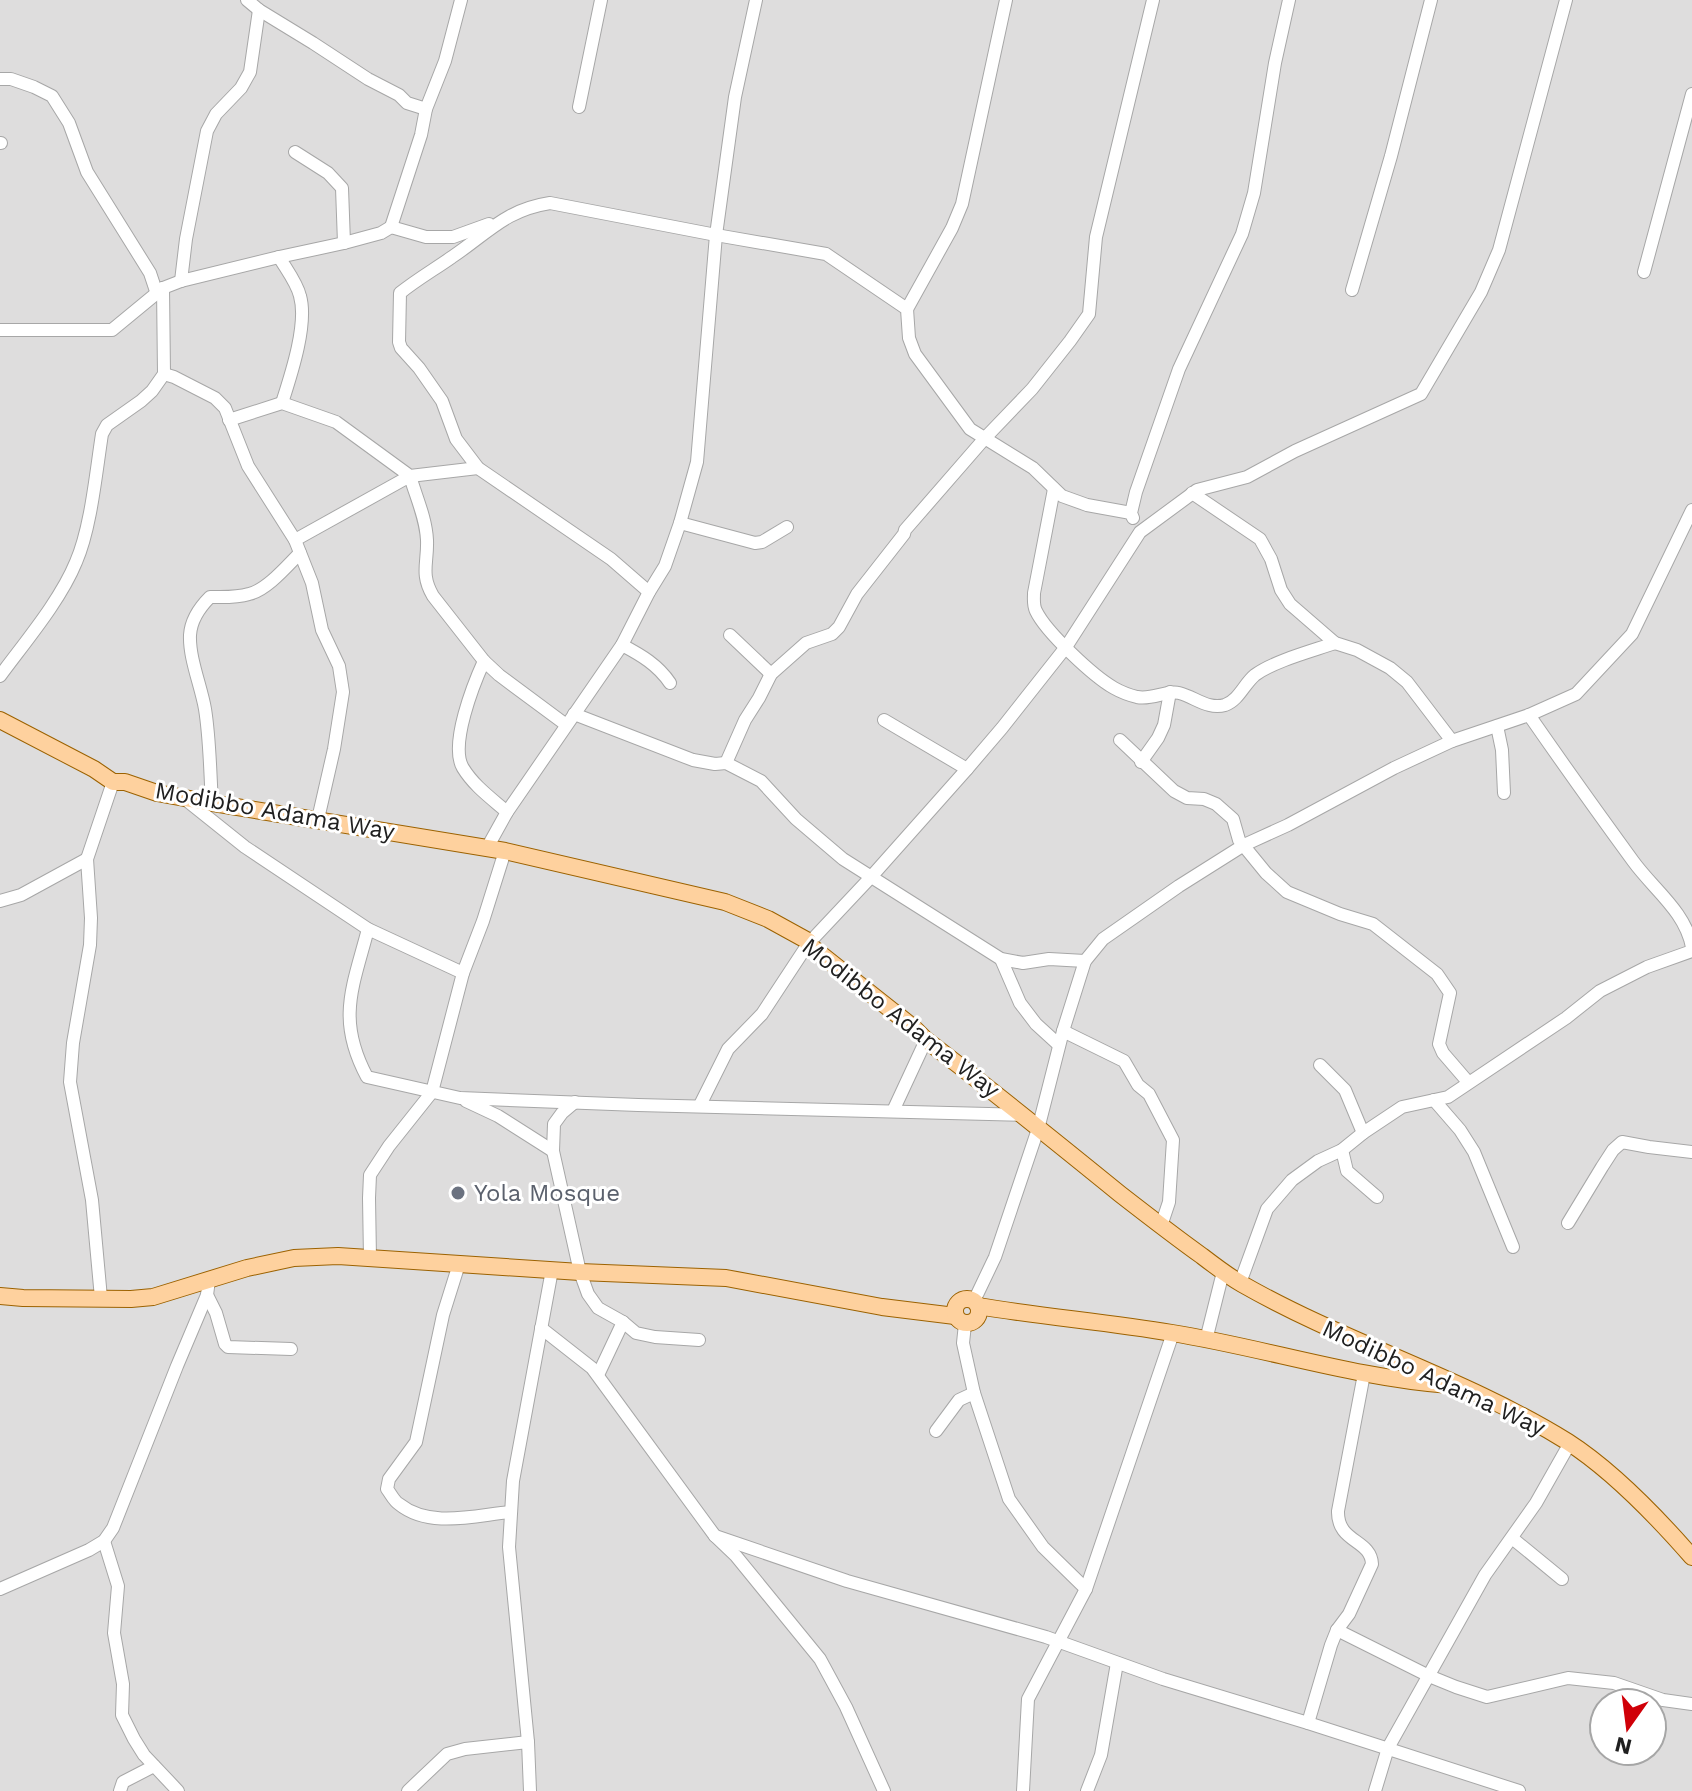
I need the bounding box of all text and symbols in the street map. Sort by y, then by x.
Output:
street label: Modibbo Adama Way [153,776,398,846]
street label: Modibbo Adama Way [797,932,1006,1104]
place label: Yola Mosque [474,1179,620,1207]
marker: Yola Mosque [449,1184,467,1202]
street label: Modibbo Adama Way [1318,1314,1551,1442]
north arrow [1588,1687,1668,1767]
text: N [1612,1732,1634,1760]

